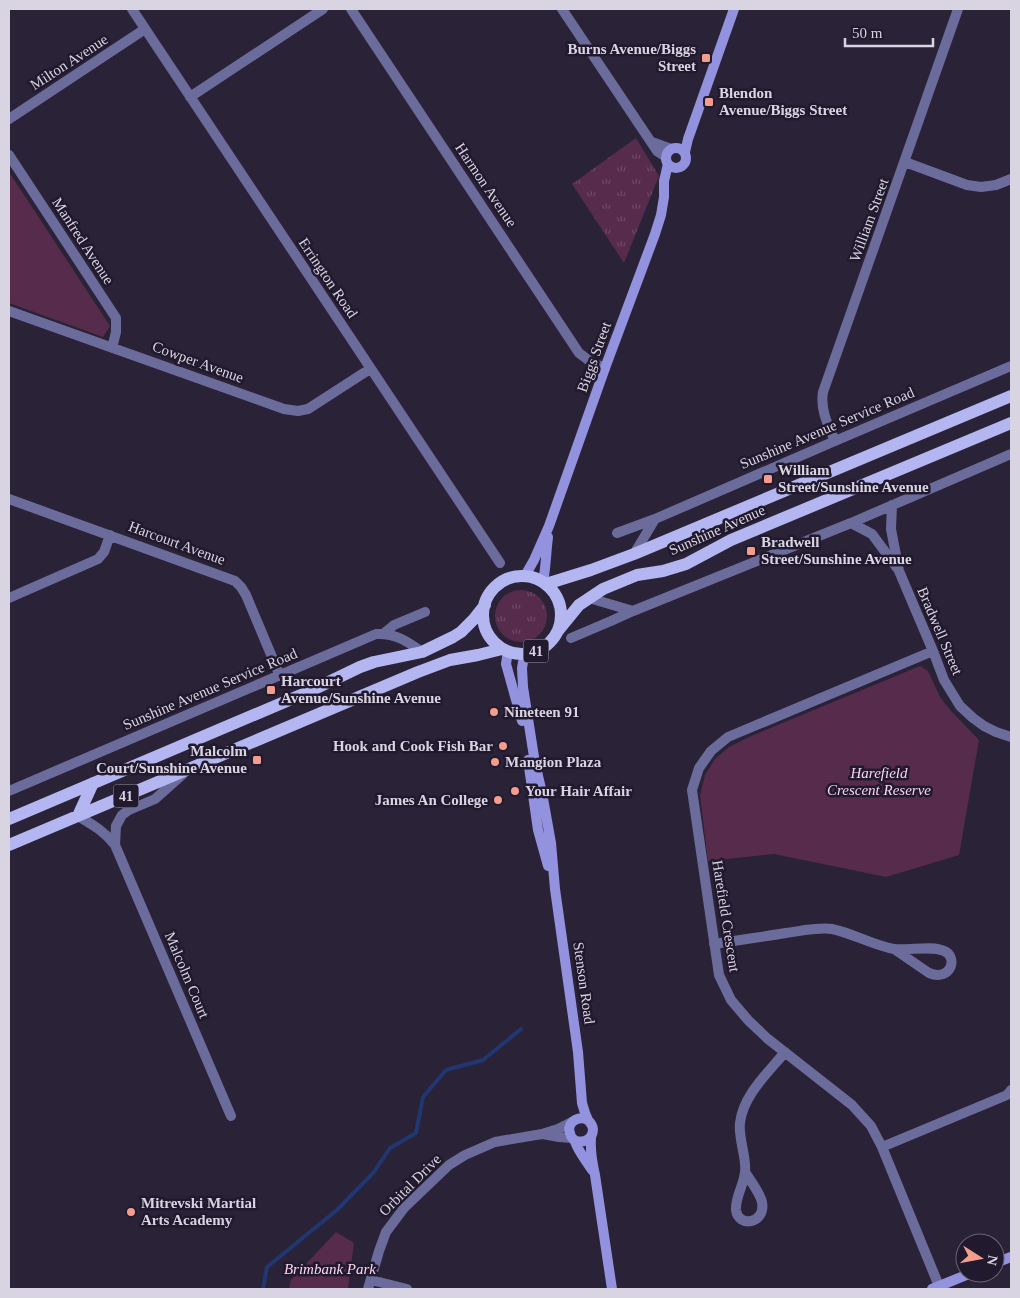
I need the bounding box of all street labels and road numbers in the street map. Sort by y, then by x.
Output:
street label: Milton Avenue [27,31,111,93]
street label: Harmon Avenue [452,140,520,230]
street label: William Street [847,175,892,264]
street label: Manfred Avenue [49,195,117,288]
street label: Errington Road [295,235,361,321]
street label: Biggs Street [574,319,614,394]
street label: Cowper Avenue [150,338,246,386]
street label: Sunshine Avenue Service Road [738,384,917,472]
street label: Sunshine Avenue [666,502,768,558]
street label: Harcourt Avenue [126,518,228,568]
street label: Bradwell Street [914,585,966,678]
road number: 41 [524,640,548,662]
street label: Sunshine Avenue Service Road [121,645,300,733]
road number: 41 [114,784,138,808]
street label: Harefield Crescent [709,859,743,974]
street label: Malcolm Court [162,929,213,1021]
street label: Stenson Road [570,941,598,1026]
street label: Orbital Drive [376,1151,444,1219]

